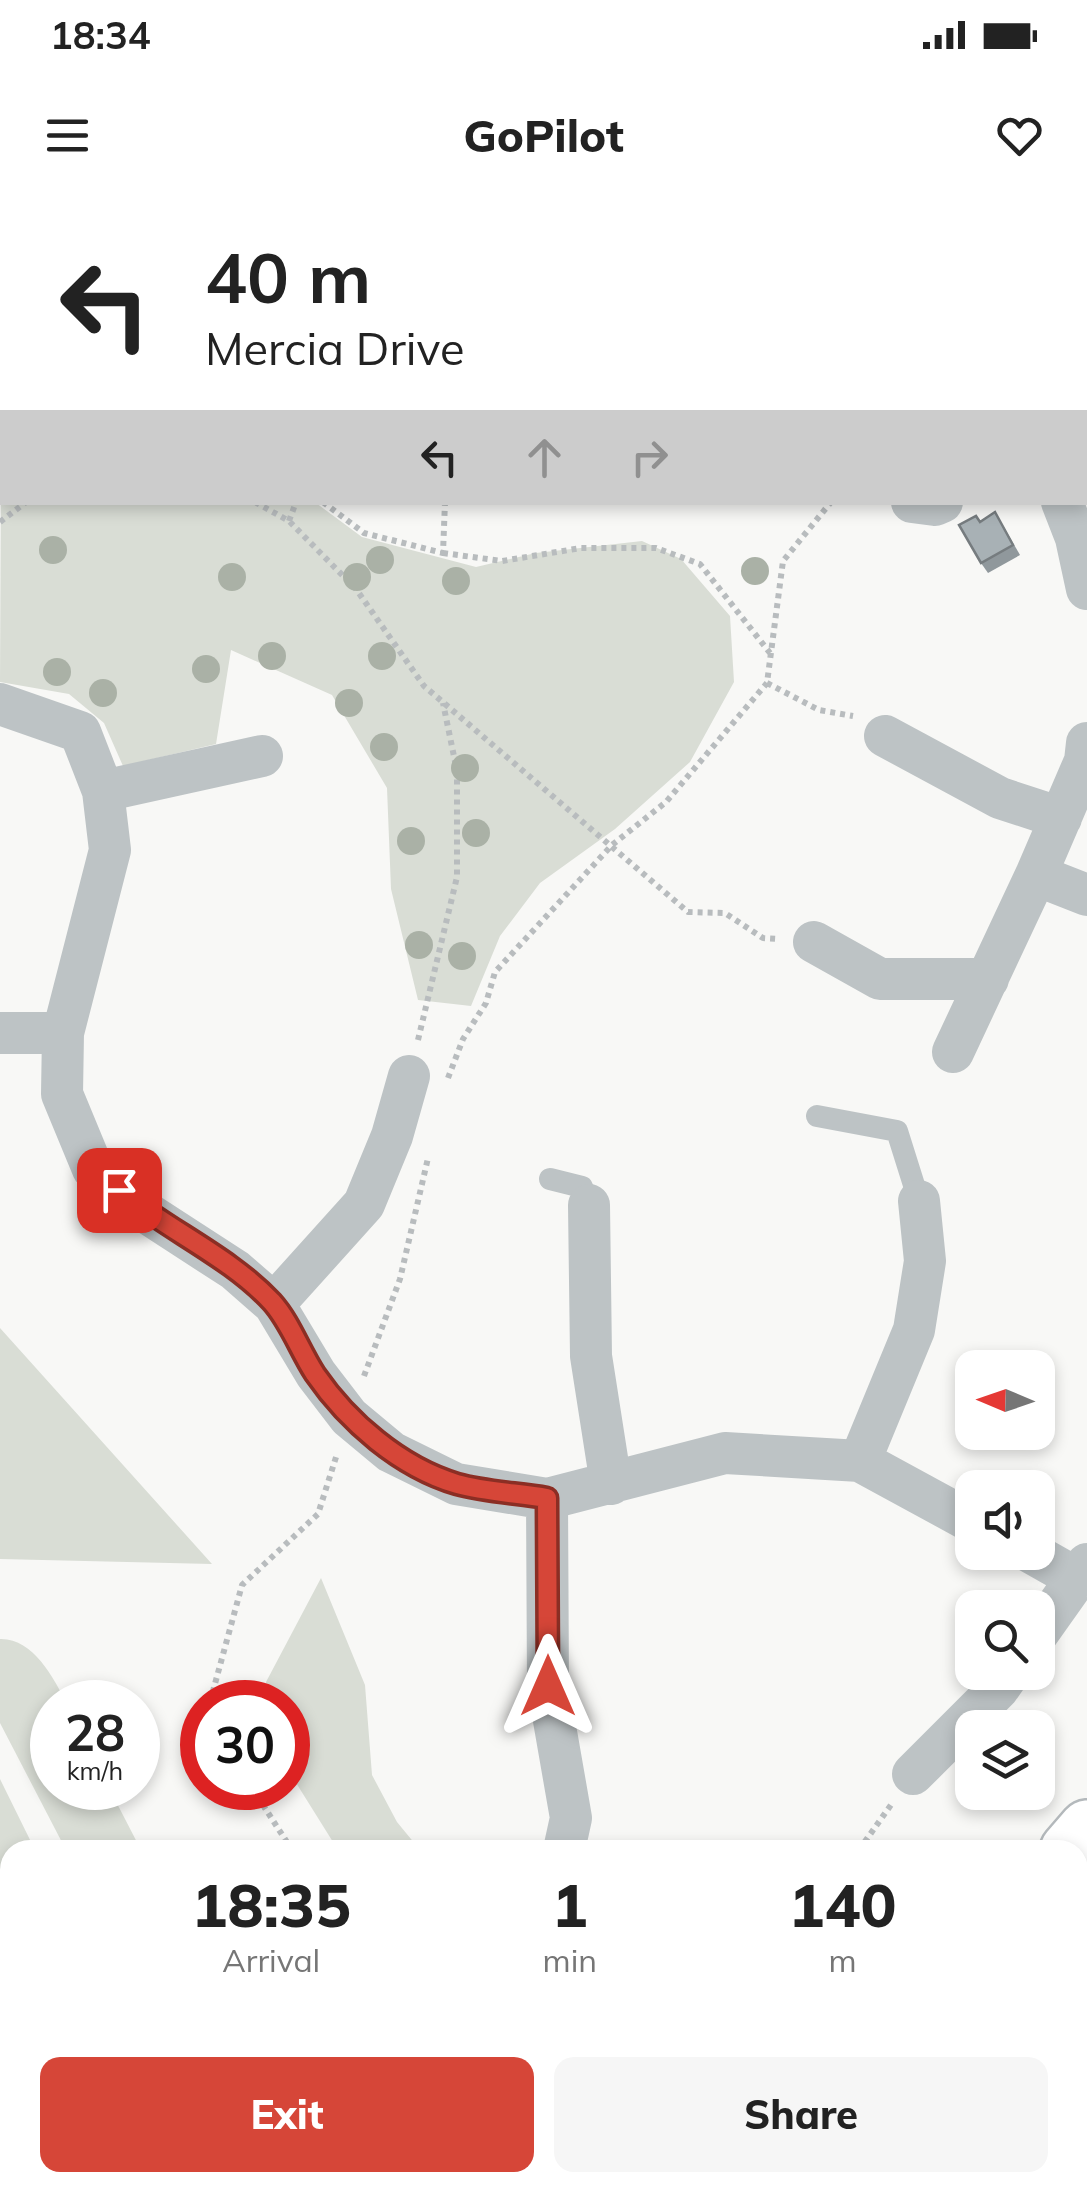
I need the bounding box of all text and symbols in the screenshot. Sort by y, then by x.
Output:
text: 18:34 [50,11,151,59]
text: GoPilot [463,107,624,163]
icon: menu [40,108,95,163]
icon: heart [992,108,1047,163]
text: 40 m [205,233,371,321]
icon: left [40,240,170,370]
text: Mercia Drive [205,320,465,376]
icon: left [412,430,467,485]
icon: ahead [517,430,572,485]
icon: right [622,430,677,485]
pin [77,1148,162,1233]
icon: arrive [92,1163,147,1218]
north arrow [955,1350,1055,1450]
map controls [955,1350,1055,1810]
button: sound [955,1470,1055,1570]
button: search [955,1590,1055,1690]
position arrow [496,1634,600,1738]
speed limit sign: 30 [180,1680,310,1810]
text: 28 [65,1701,125,1764]
button: layers [955,1710,1055,1810]
text: km/h [67,1755,123,1786]
text: 18:35 [191,1867,351,1942]
text: 1 [552,1867,588,1942]
text: 140 [788,1867,896,1942]
text: Arrival [222,1940,320,1980]
text: min [543,1940,597,1980]
text: m [828,1940,857,1980]
button: Exit [40,2057,534,2172]
button: Share [554,2057,1048,2172]

